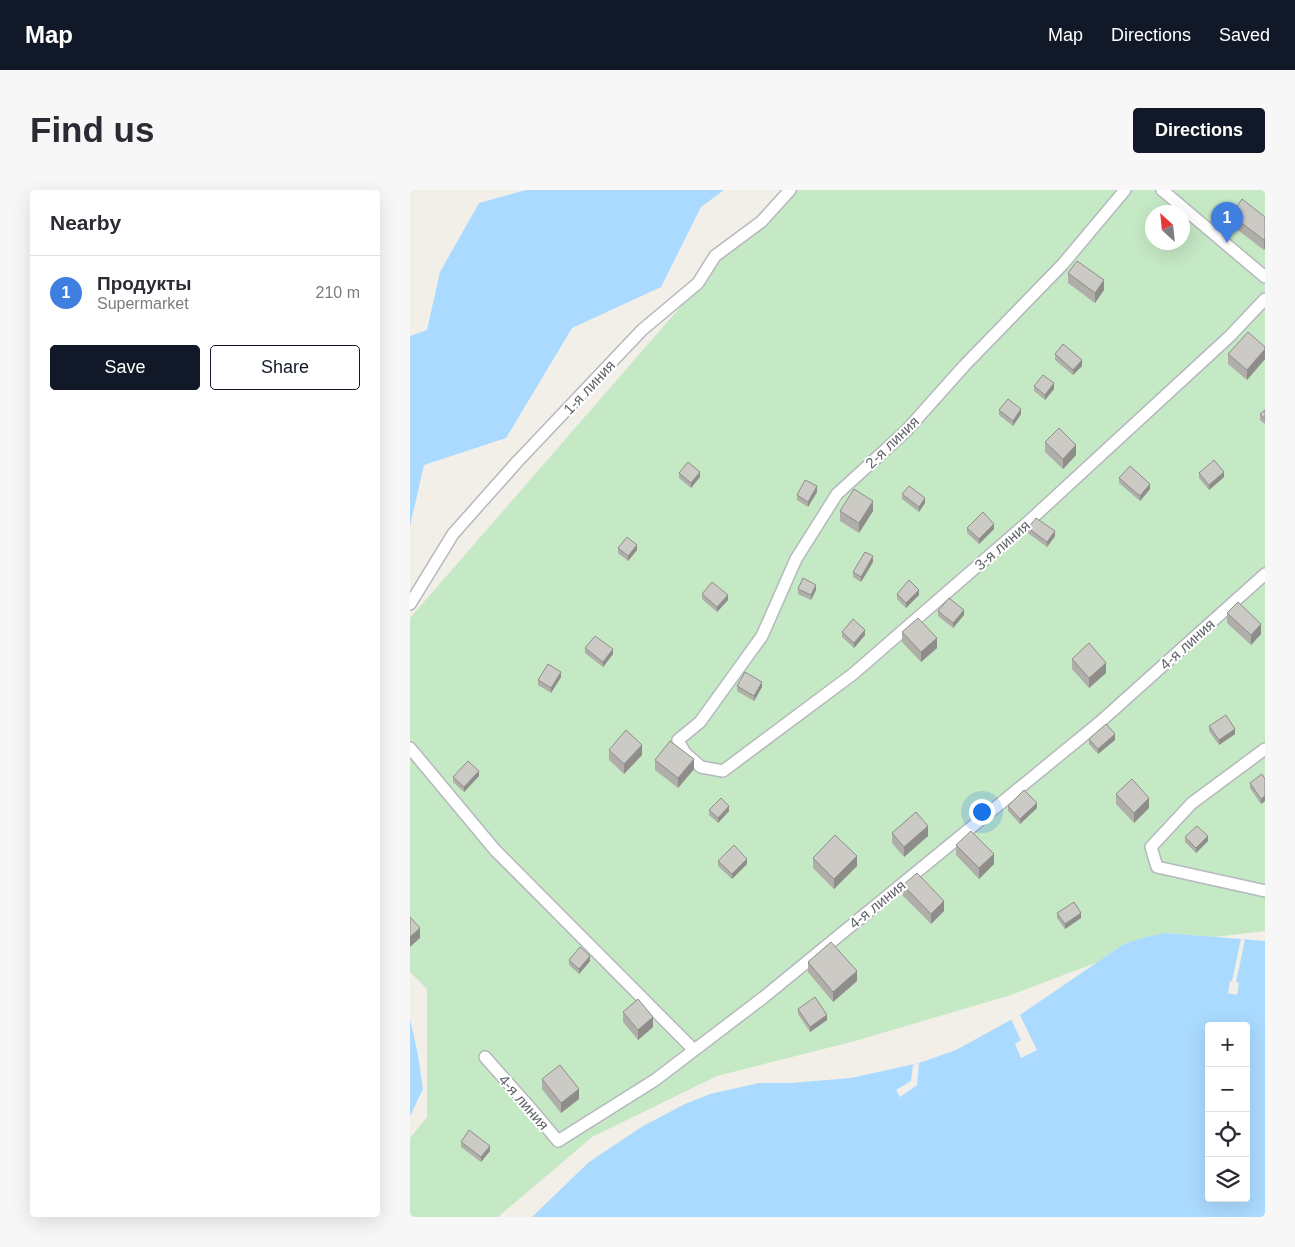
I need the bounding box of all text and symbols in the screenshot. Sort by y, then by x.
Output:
text: Map [25,21,73,48]
text: Map [1048,25,1083,45]
text: Directions [1111,25,1191,45]
text: Saved [1219,25,1270,45]
button: Directions [1133,108,1265,153]
text: Find us [30,110,154,149]
pin: 1 [1211,202,1243,243]
north arrow [1145,205,1190,250]
text: Nearby [50,211,121,234]
text: Продукты [97,273,192,294]
text: 1 [62,284,70,301]
text: 210 m [316,284,360,301]
text: Supermarket [97,295,189,312]
button: Save [50,345,200,390]
button: Share [210,345,360,390]
street label: 1-я линия [560,357,618,417]
street label: 2-я линия [862,412,922,472]
street label: 3-я линия [971,516,1033,574]
street label: 4-я линия [1156,615,1218,673]
your location [969,799,995,825]
street label: 4-я линия [845,876,909,932]
map controls [1205,1022,1250,1202]
button: + [1205,1022,1250,1067]
button: − [1205,1067,1250,1112]
street label: 4-я линия [495,1071,553,1133]
button: locate [1205,1112,1250,1157]
button: layers [1205,1157,1250,1202]

